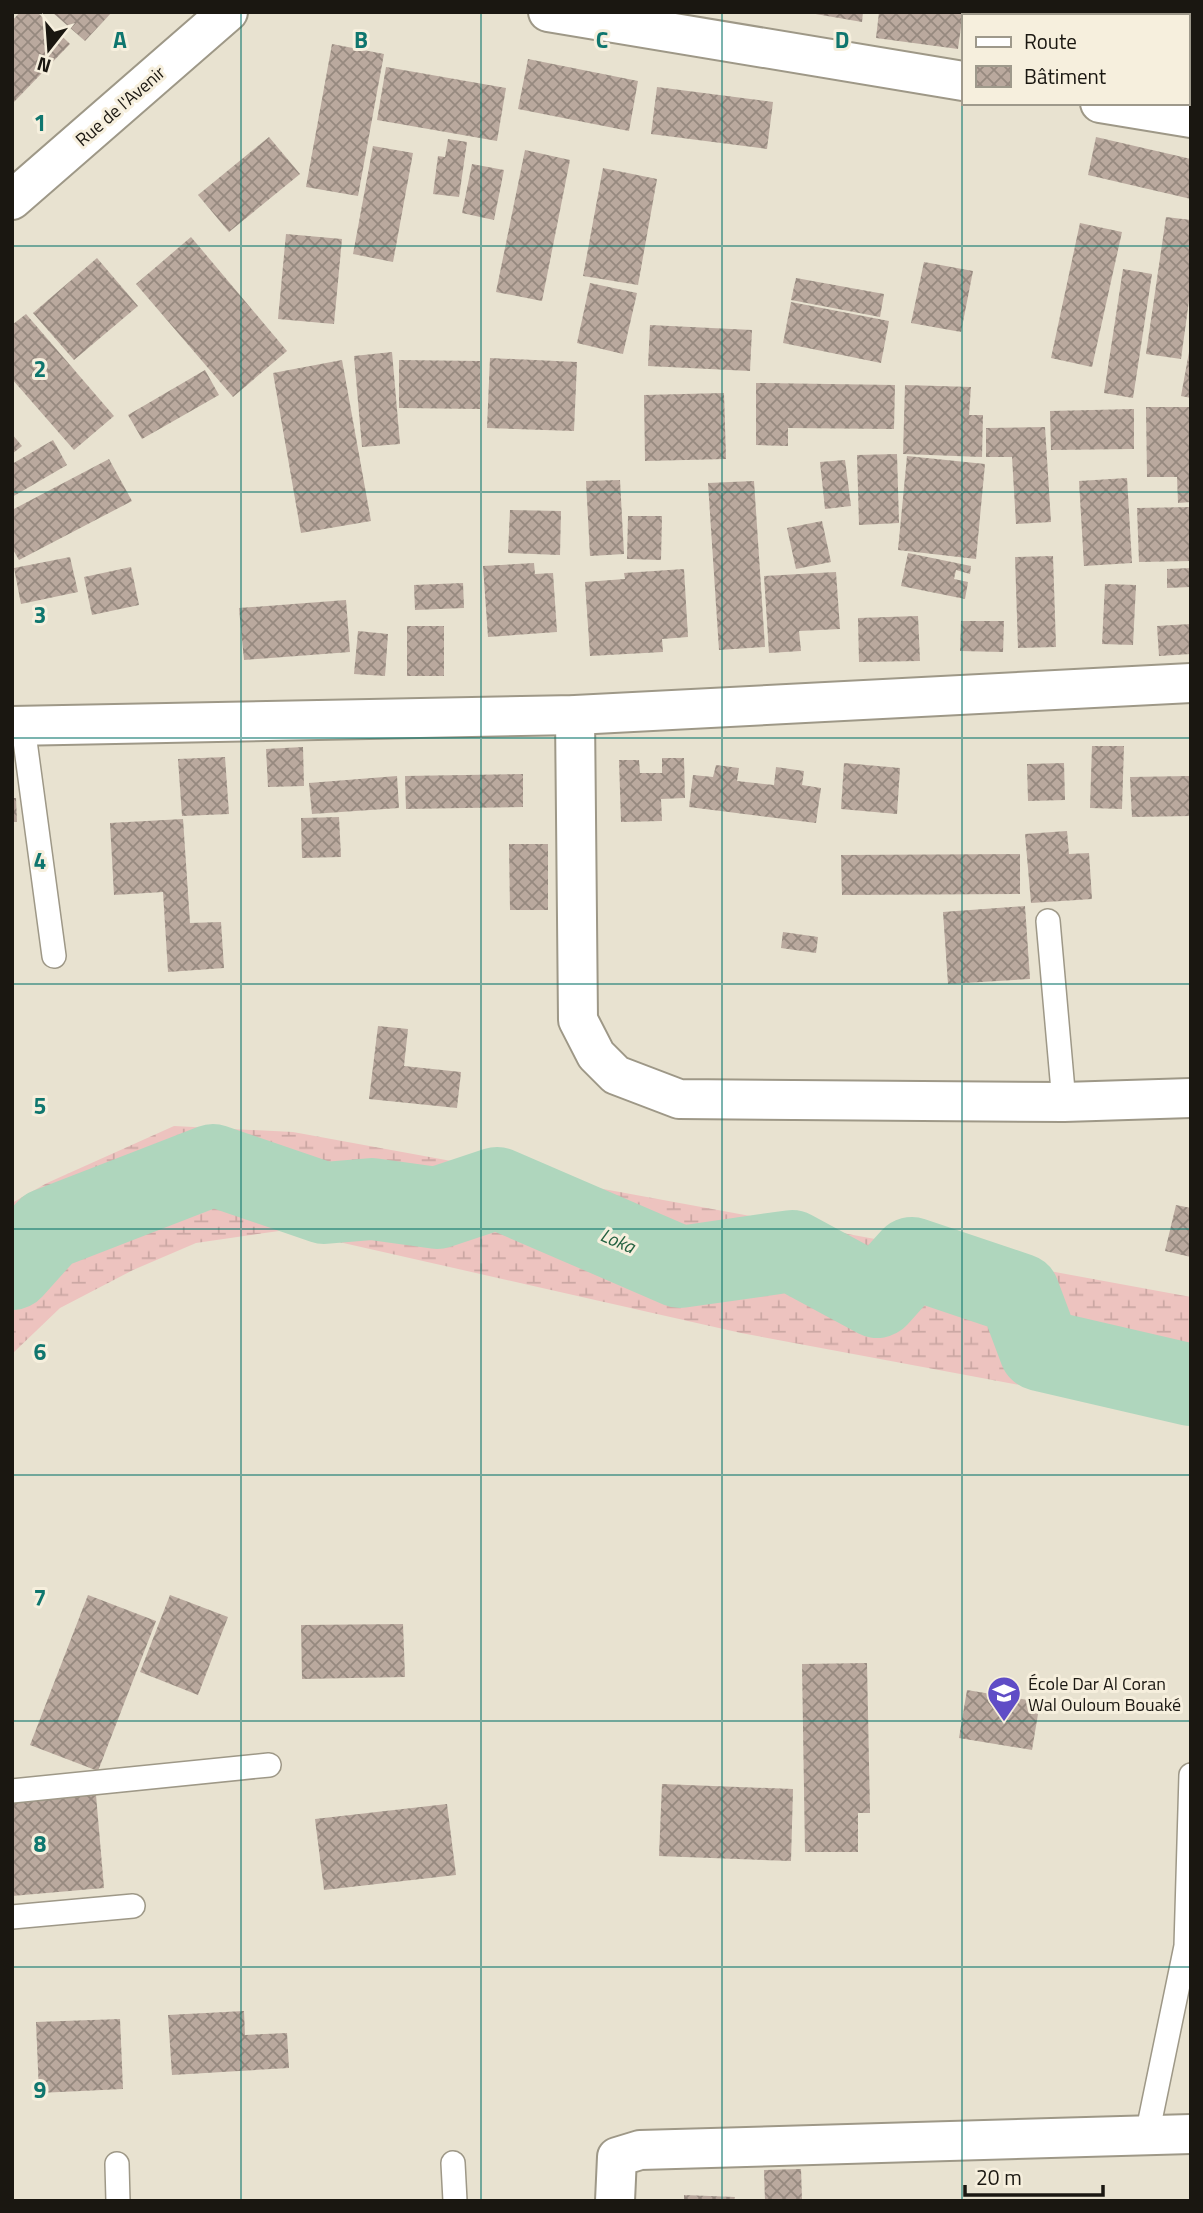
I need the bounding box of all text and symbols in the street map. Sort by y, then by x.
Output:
north arrow [14,14,84,84]
legend [962,14,1189,105]
text: A [113,22,127,57]
text: B [354,22,368,57]
text: C [596,22,608,57]
text: D [835,22,849,57]
text: Route [1024,25,1077,57]
text: N [33,50,54,82]
street label: Rue de l'Avenir [69,59,171,153]
text: Bâtiment [1024,60,1107,92]
text: 1 [34,105,46,140]
text: 2 [34,351,46,386]
text: 3 [34,597,46,632]
text: 4 [34,843,46,878]
text: 5 [34,1088,46,1123]
water label: Loka [596,1220,641,1261]
text: 6 [34,1334,47,1369]
text: 7 [34,1580,46,1615]
place label: École Dar Al Coran Wal Ouloum Bouaké [1028,1670,1181,1718]
school or university icon: École Dar Al Coran Wal Ouloum Bouaké [985,1674,1023,1723]
text: 8 [34,1826,47,1861]
text: 9 [34,2072,47,2107]
scale bar [965,2154,1103,2198]
text: 20 m [976,2161,1022,2193]

